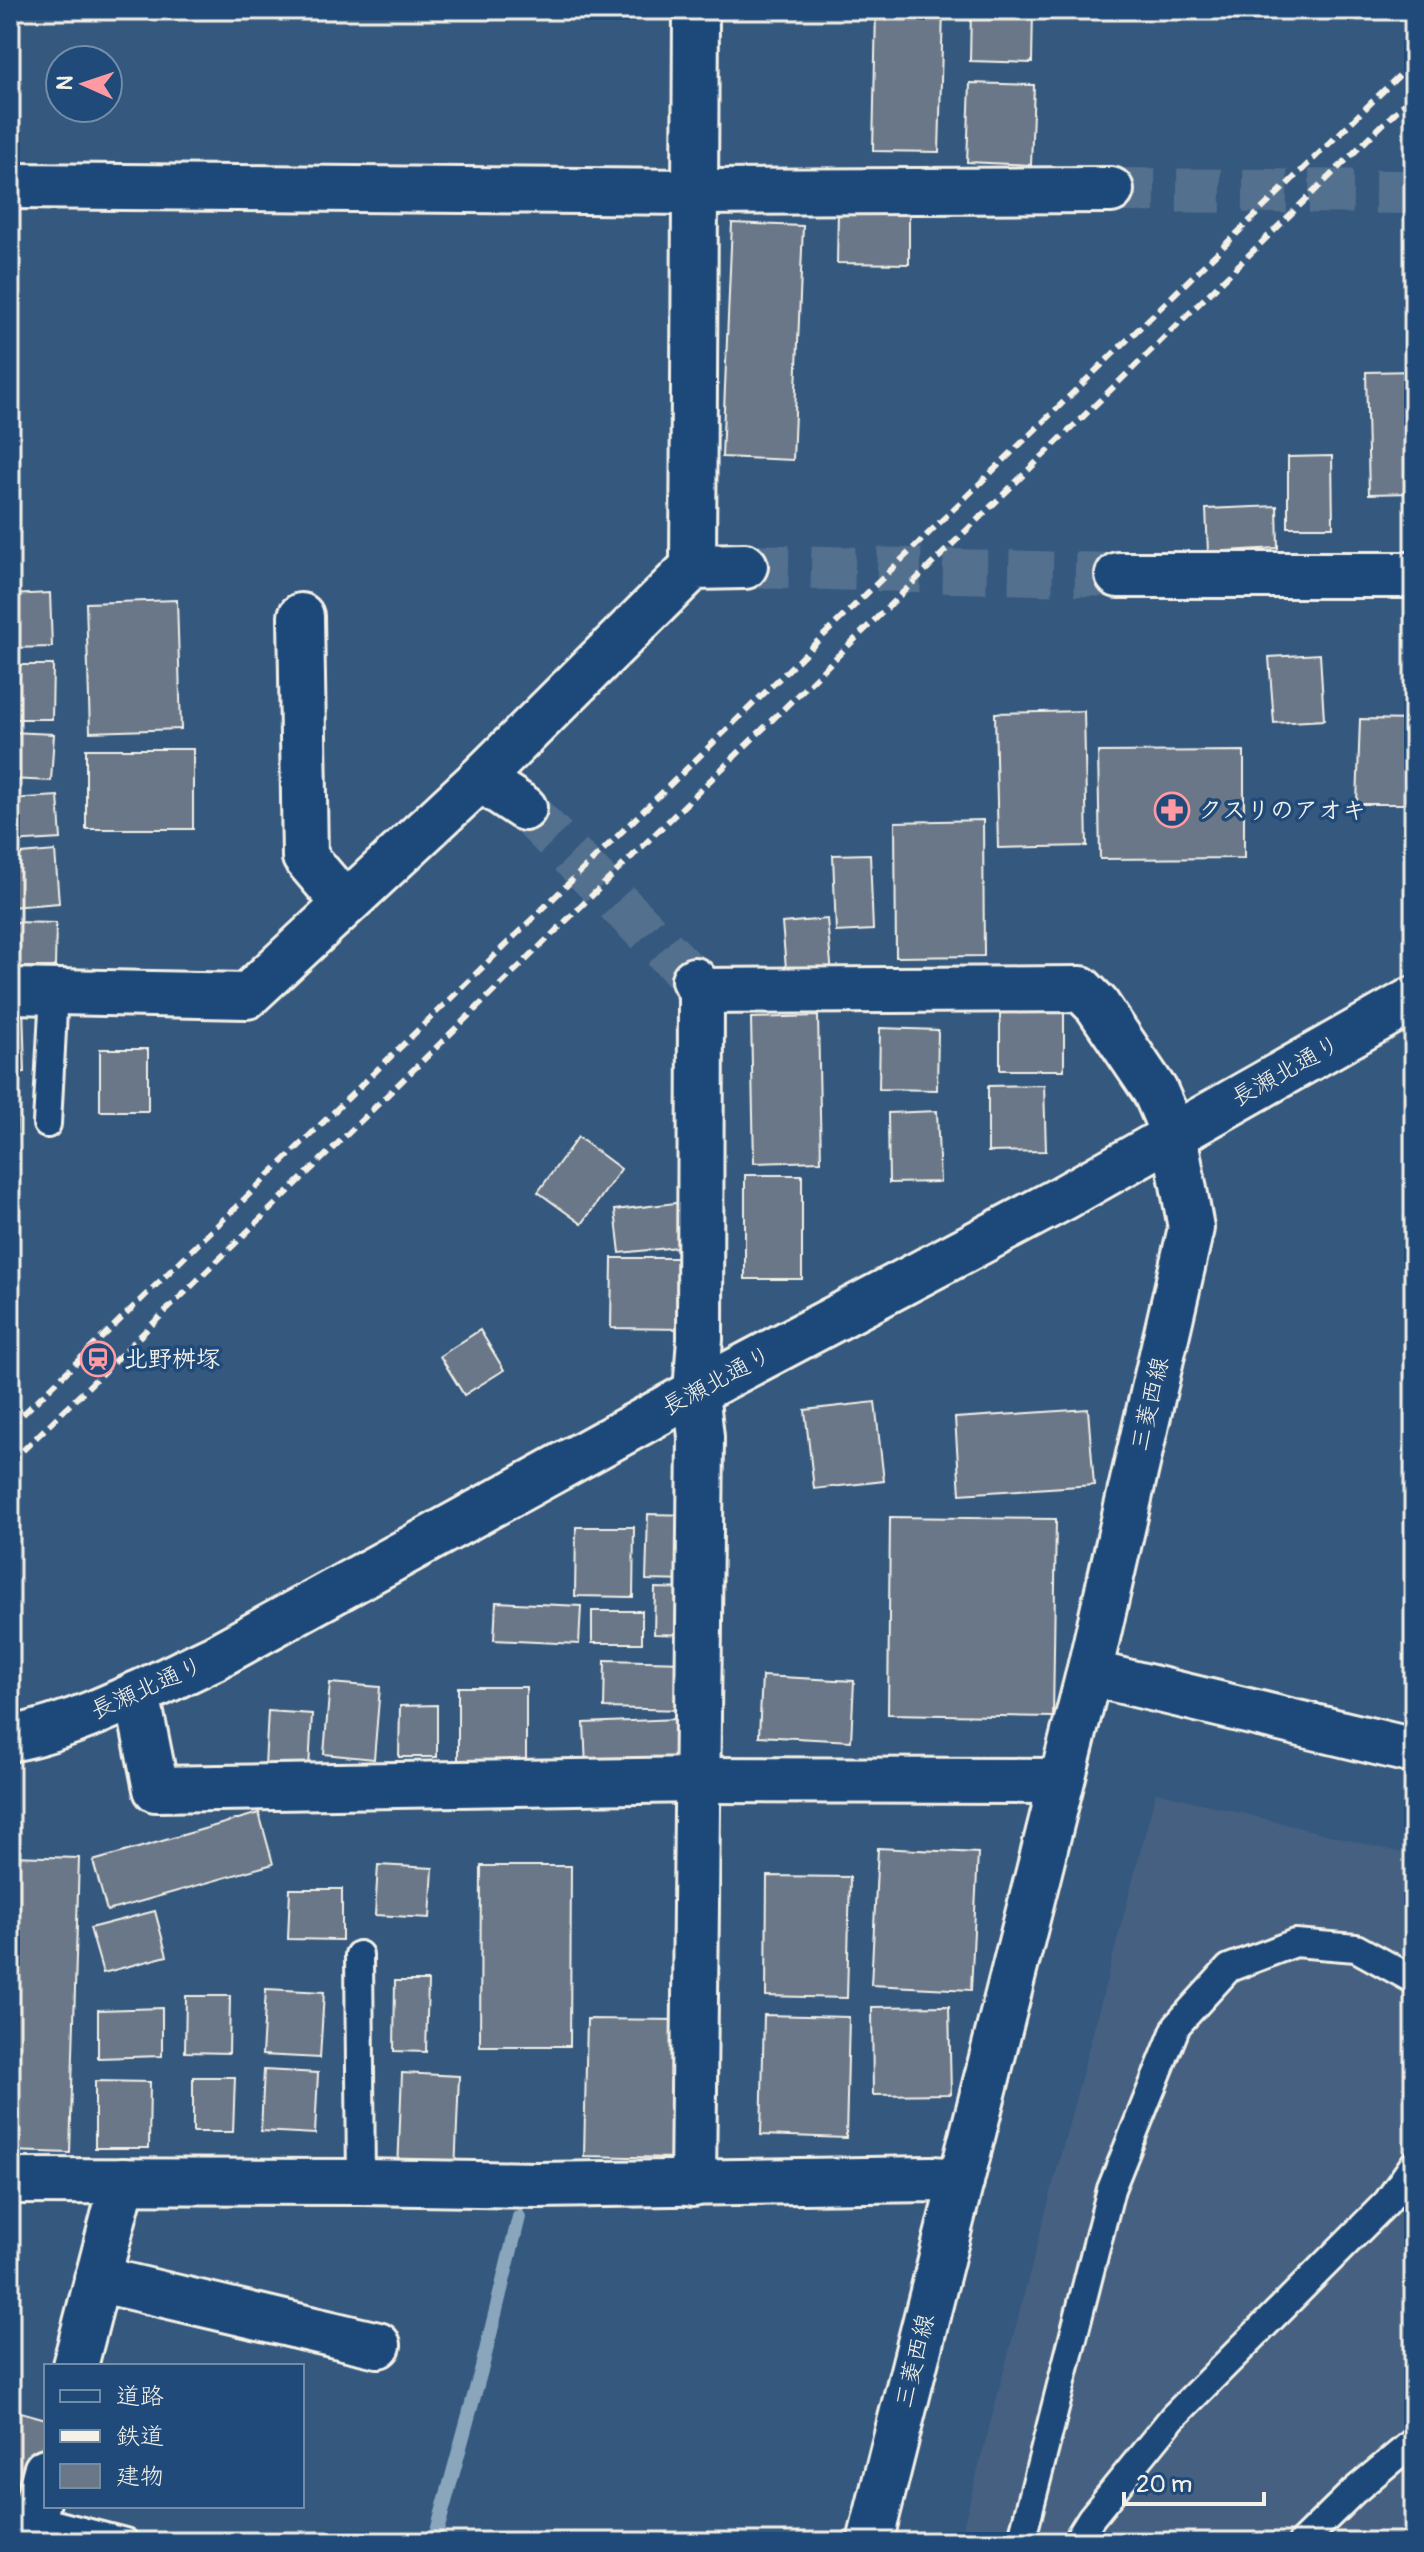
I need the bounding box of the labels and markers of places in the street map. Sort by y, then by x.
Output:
pharmacy icon: クスリのアオキ [1153,791,1191,829]
place label: クスリのアオキ [1198,796,1366,825]
station icon: 北野桝塚 [79,1340,117,1378]
place label: 北野桝塚 [124,1345,220,1374]

